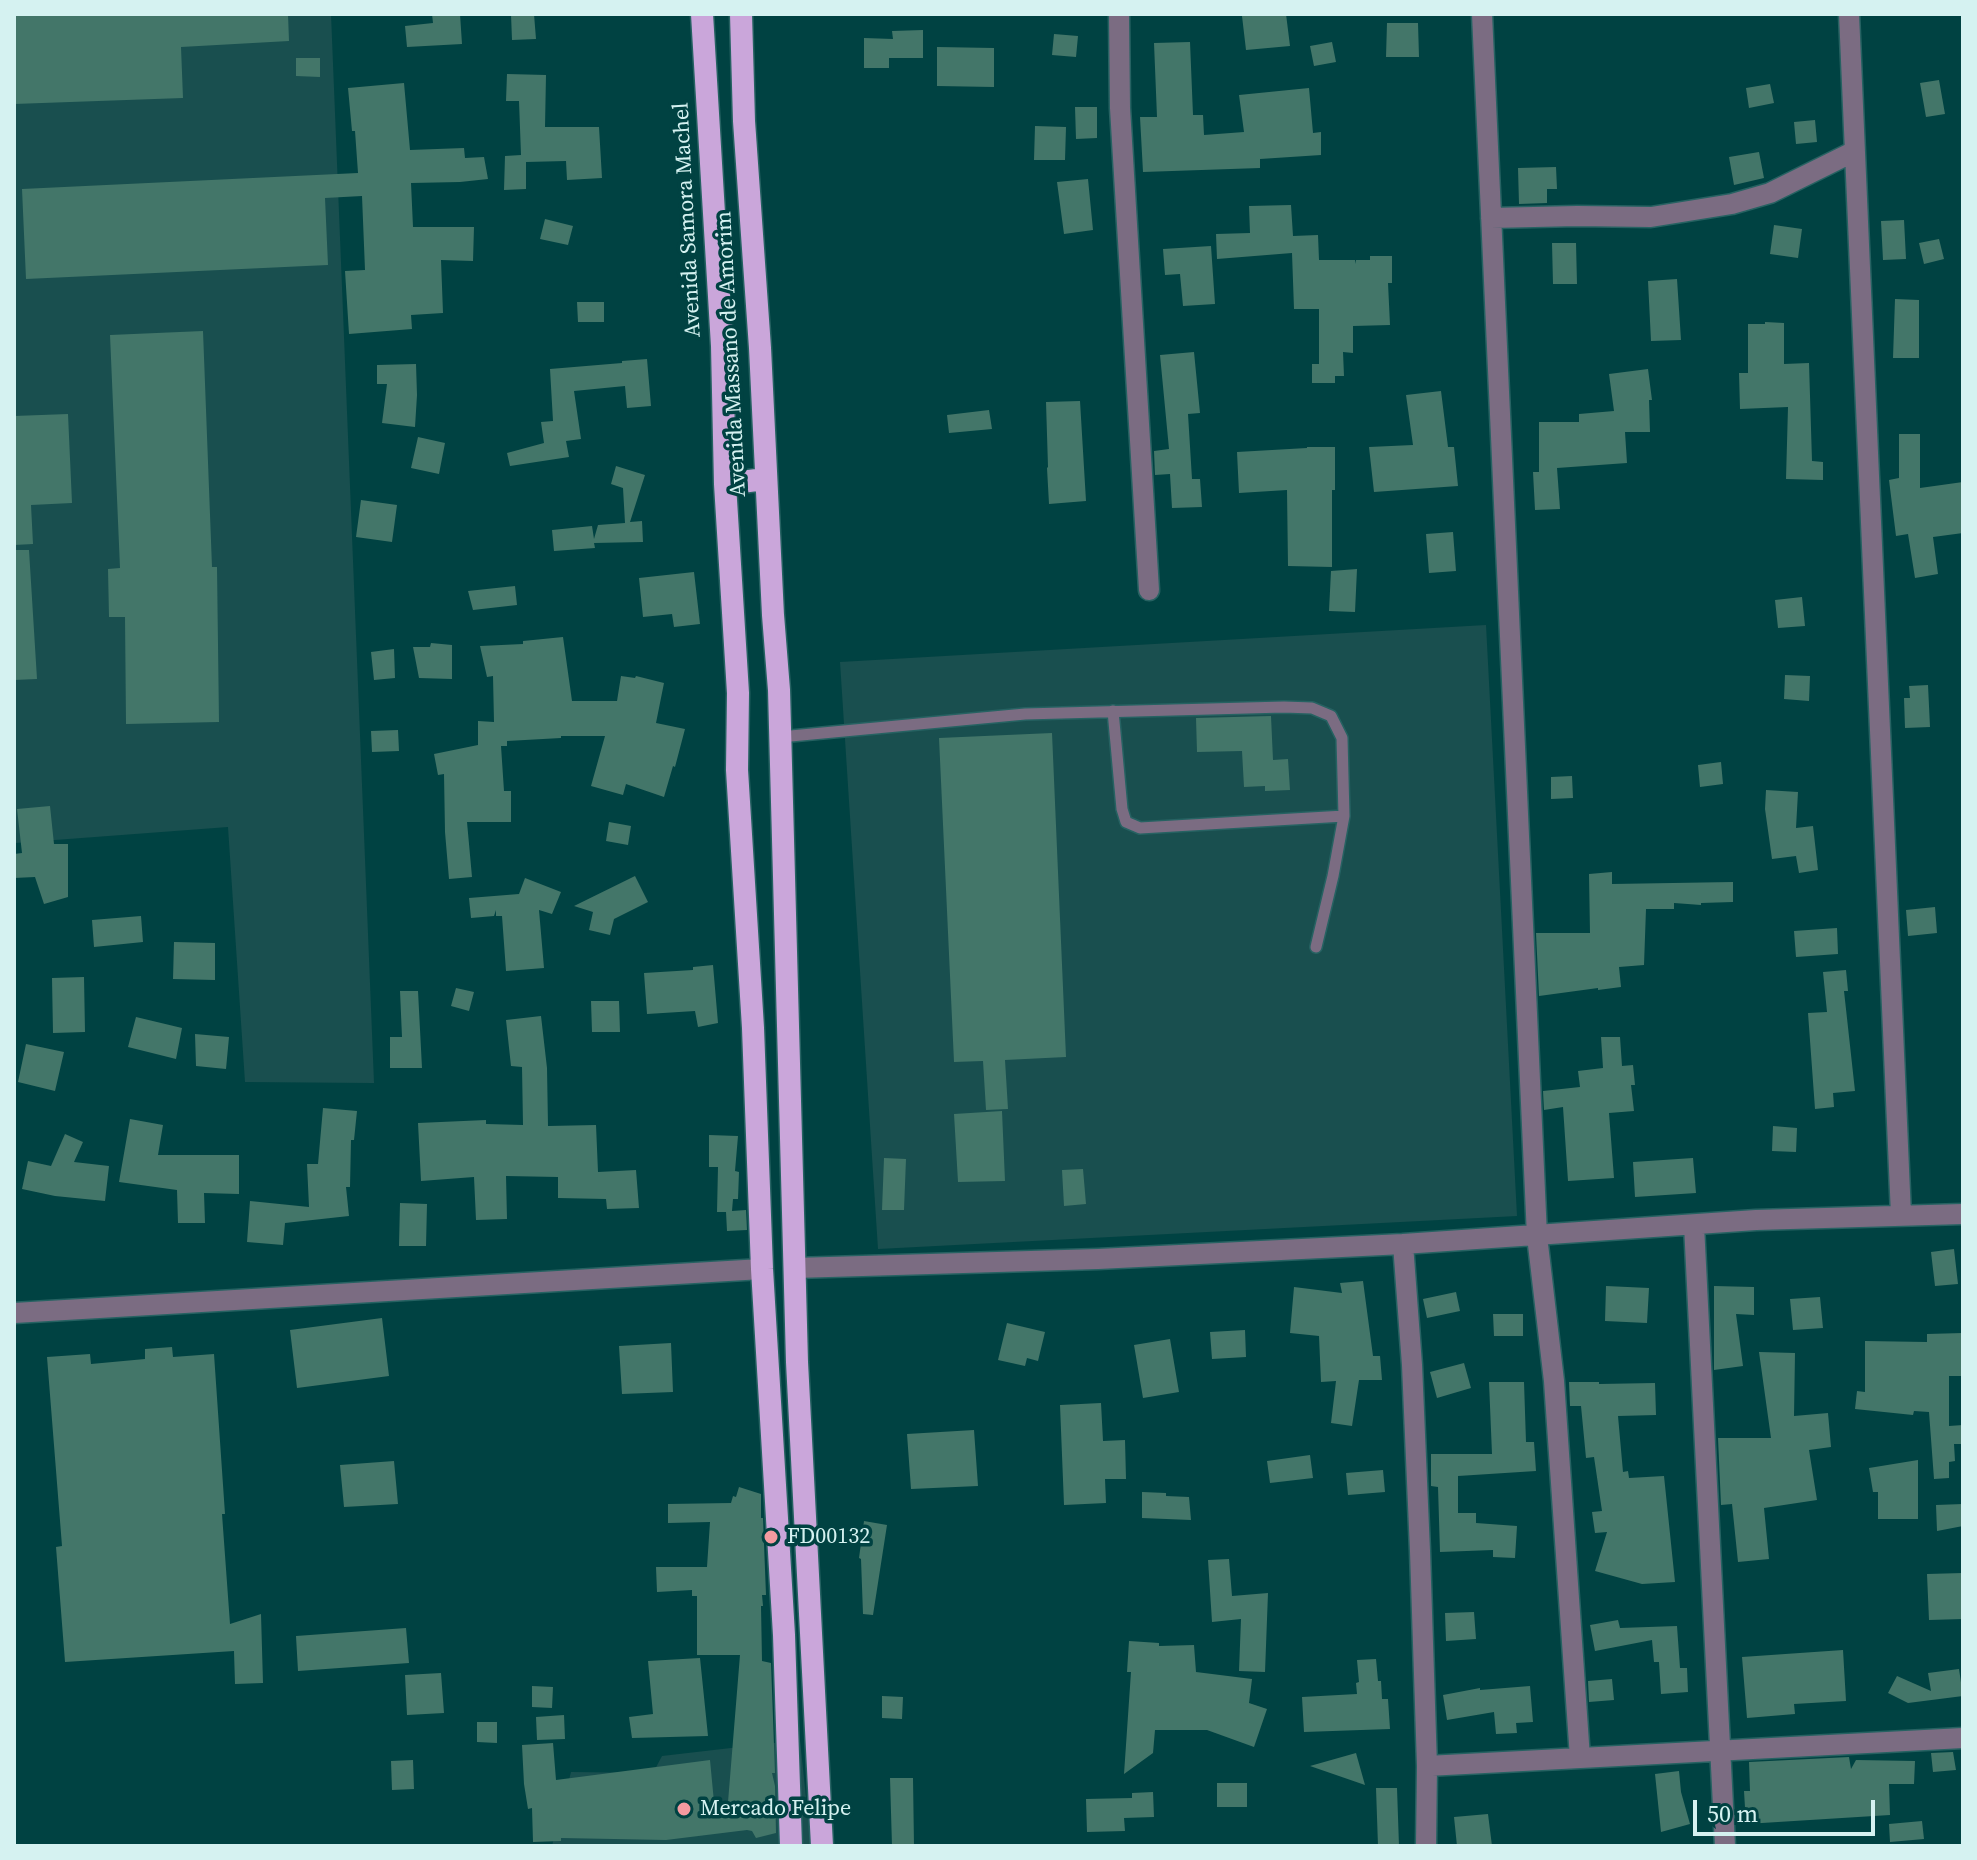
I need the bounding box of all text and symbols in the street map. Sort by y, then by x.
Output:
street label: Avenida Samora Machel [669,102,707,338]
street label: Avenida Massano de Amorim [711,211,753,497]
place label: FD00132 [787,1524,870,1550]
marker: FD00132 [762,1528,780,1546]
scale bar [1697,1784,1879,1834]
place label: Mercado Felipe [700,1796,851,1822]
text: 50 m [1707,1797,1758,1830]
marker: Mercado Felipe [675,1800,693,1818]

